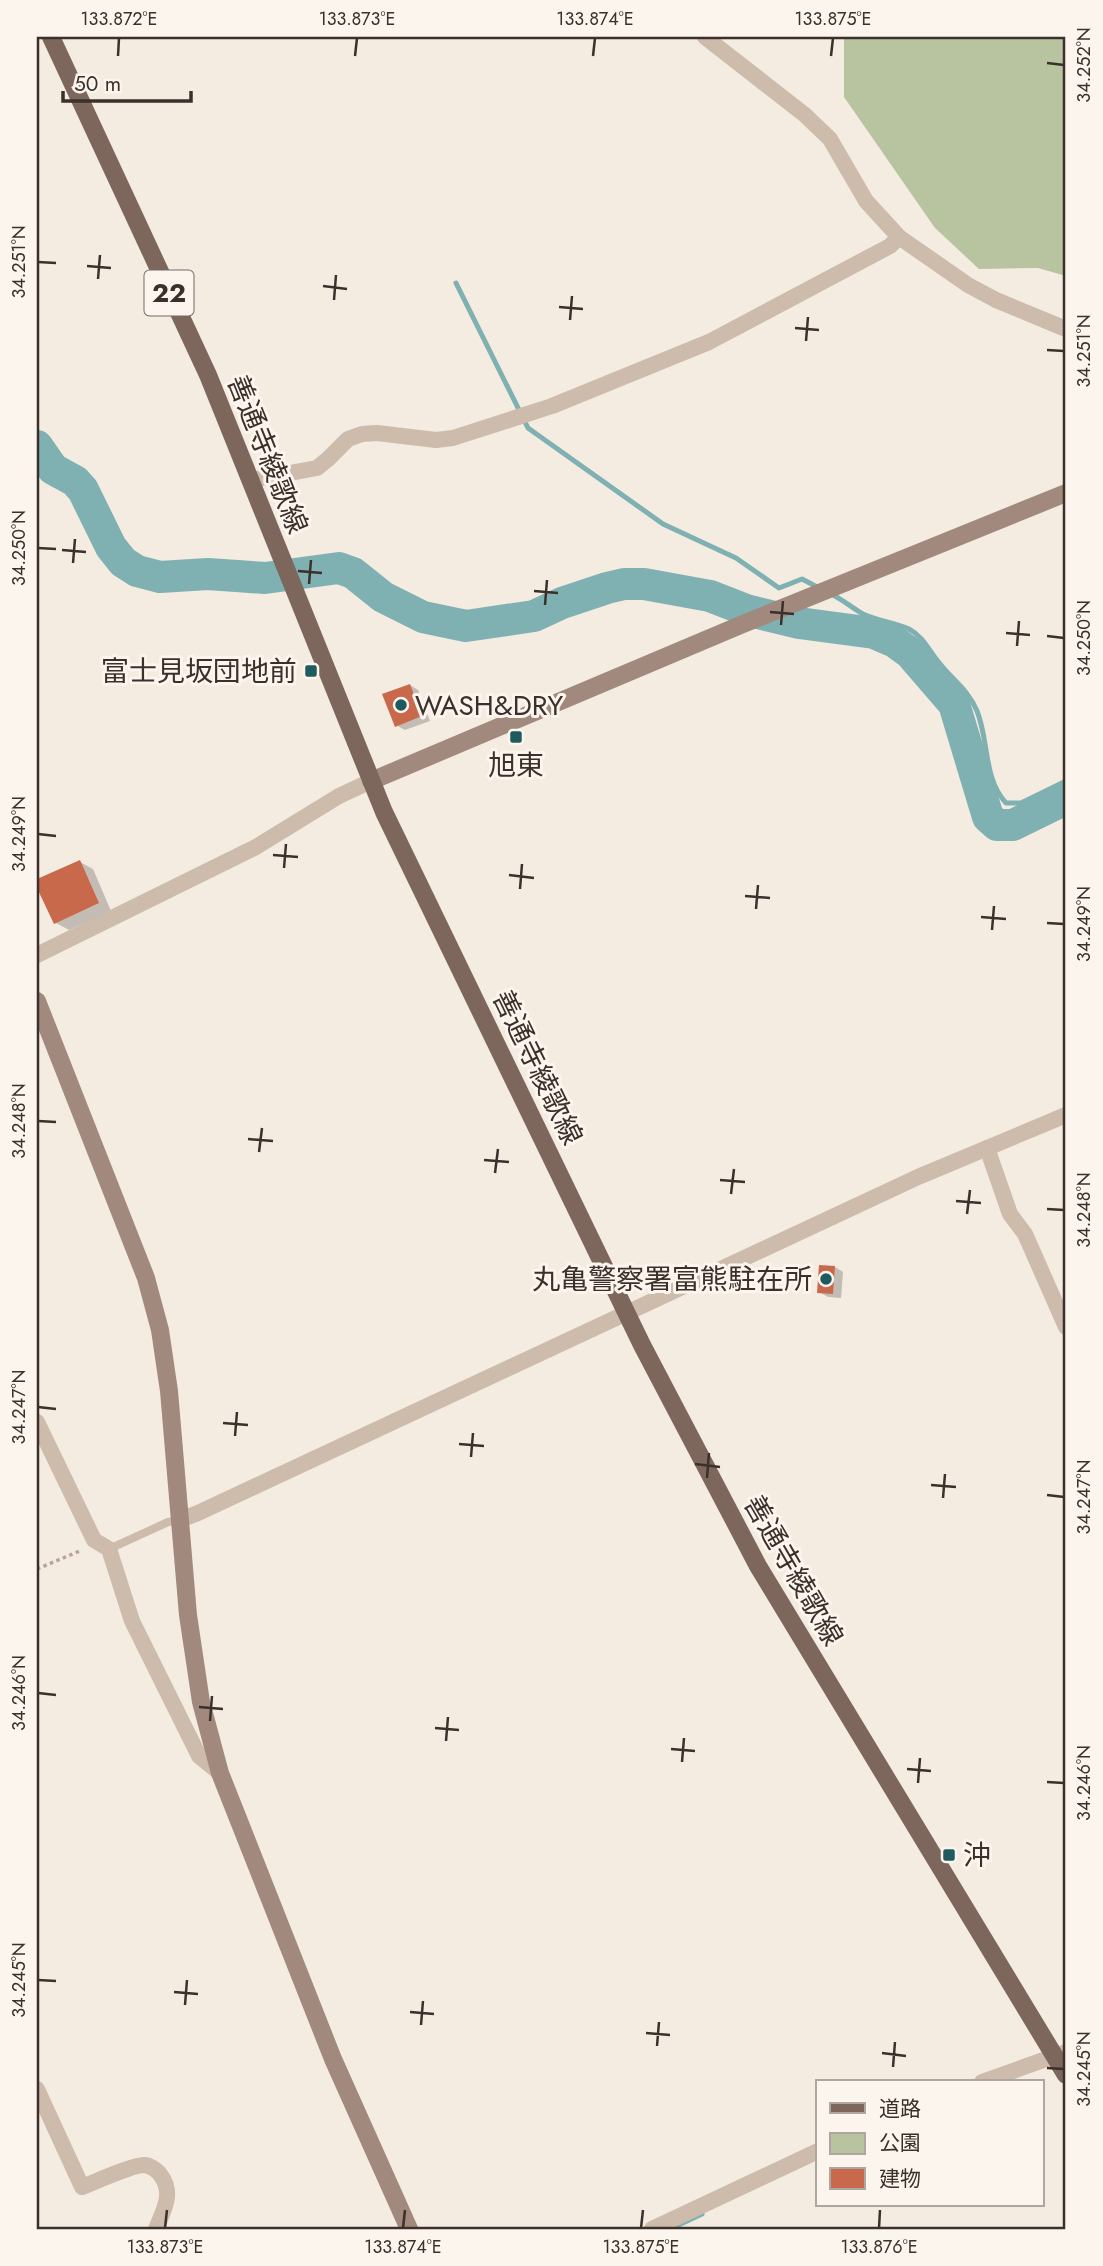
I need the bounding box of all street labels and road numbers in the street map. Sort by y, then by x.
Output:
road number: 22 [144,270,194,316]
street label: 善通寺綾歌線 [217,369,318,540]
street label: 善通寺綾歌線 [482,983,593,1152]
street label: 善通寺綾歌線 [734,1487,853,1653]

